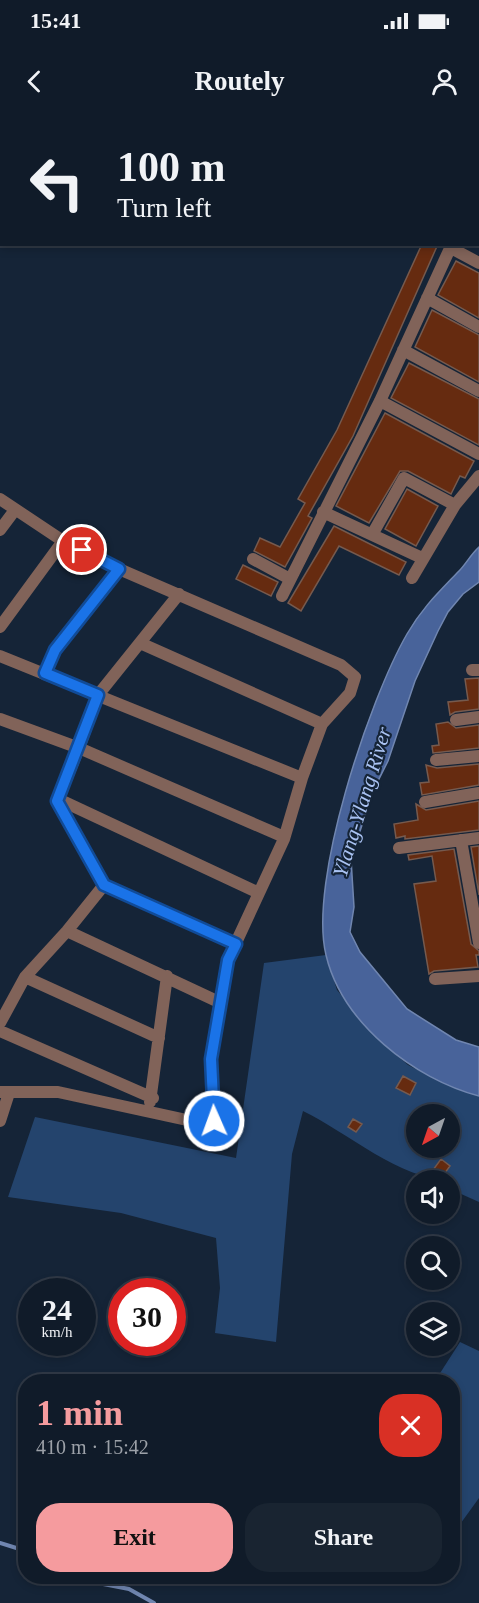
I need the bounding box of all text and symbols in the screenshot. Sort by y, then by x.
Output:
text: 15:41 [30,8,81,33]
icon: back [18,65,51,98]
icon: person [428,65,461,98]
text: Routely [195,66,285,96]
icon: left [18,144,96,222]
text: 100 m [117,144,226,190]
text: Turn left [117,193,211,223]
pin [56,524,107,575]
icon: arrive [65,533,98,566]
water label: Ylang-Ylang River [328,723,396,880]
position arrow [182,1089,246,1153]
north arrow [406,1104,460,1158]
map controls [406,1104,460,1356]
button: sound [406,1170,460,1224]
button: search [406,1236,460,1290]
speed limit sign: 30 [108,1278,186,1356]
text: 24 [42,1293,72,1326]
button: layers [406,1302,460,1356]
text: km/h [42,1324,72,1340]
text: 1 min [36,1393,123,1433]
button: close [379,1394,442,1457]
text: 410 m · 15:42 [36,1436,149,1458]
button: Exit [36,1503,233,1572]
button: Share [245,1503,442,1572]

